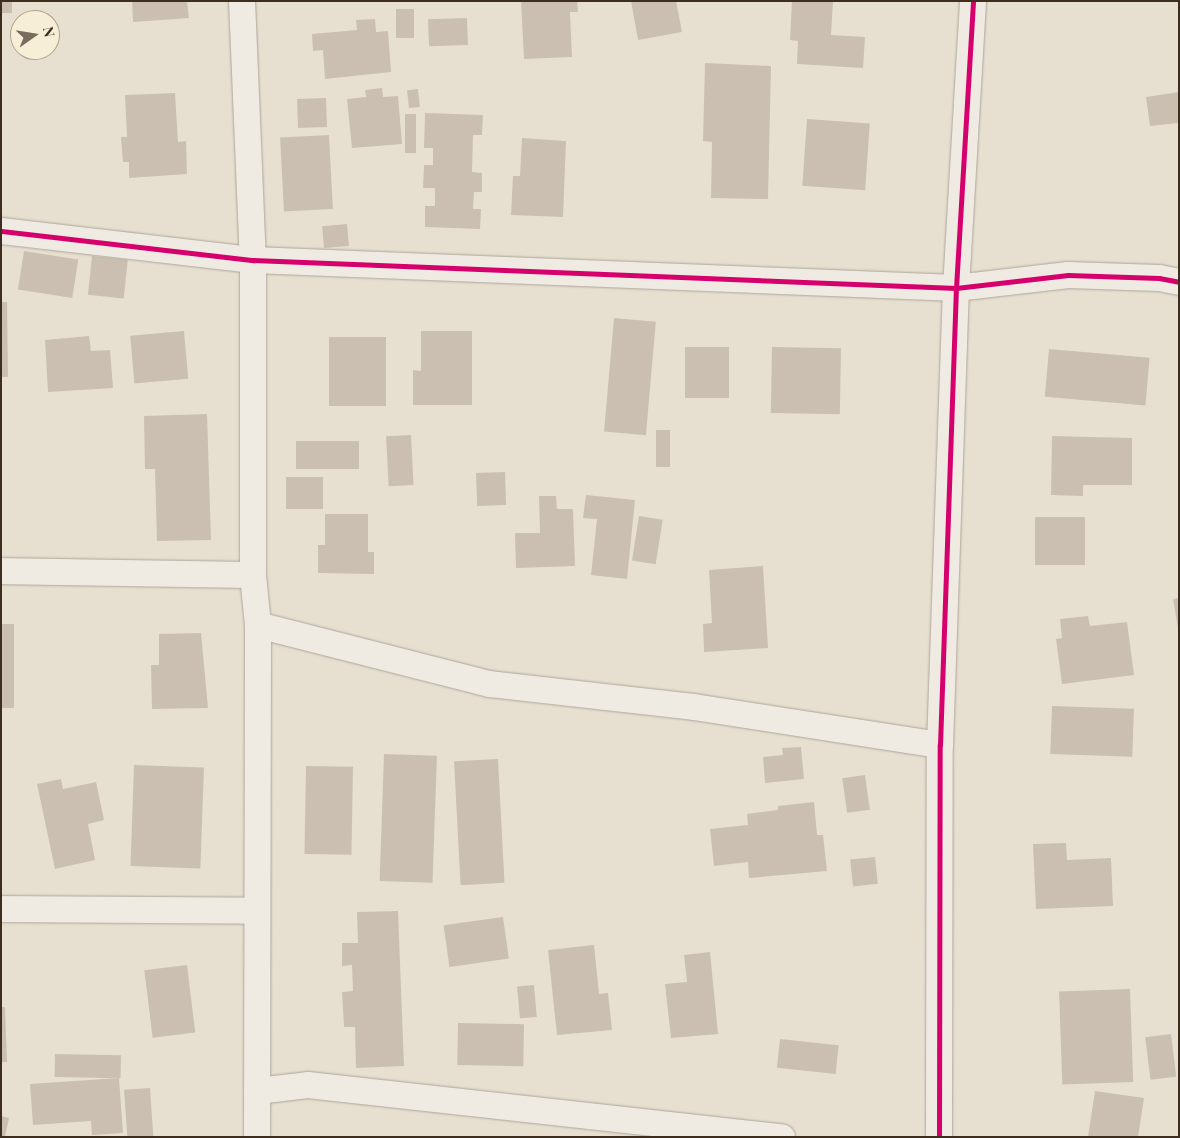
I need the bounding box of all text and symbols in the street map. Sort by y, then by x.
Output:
north arrow [10,10,60,60]
text: N [39,25,60,39]

